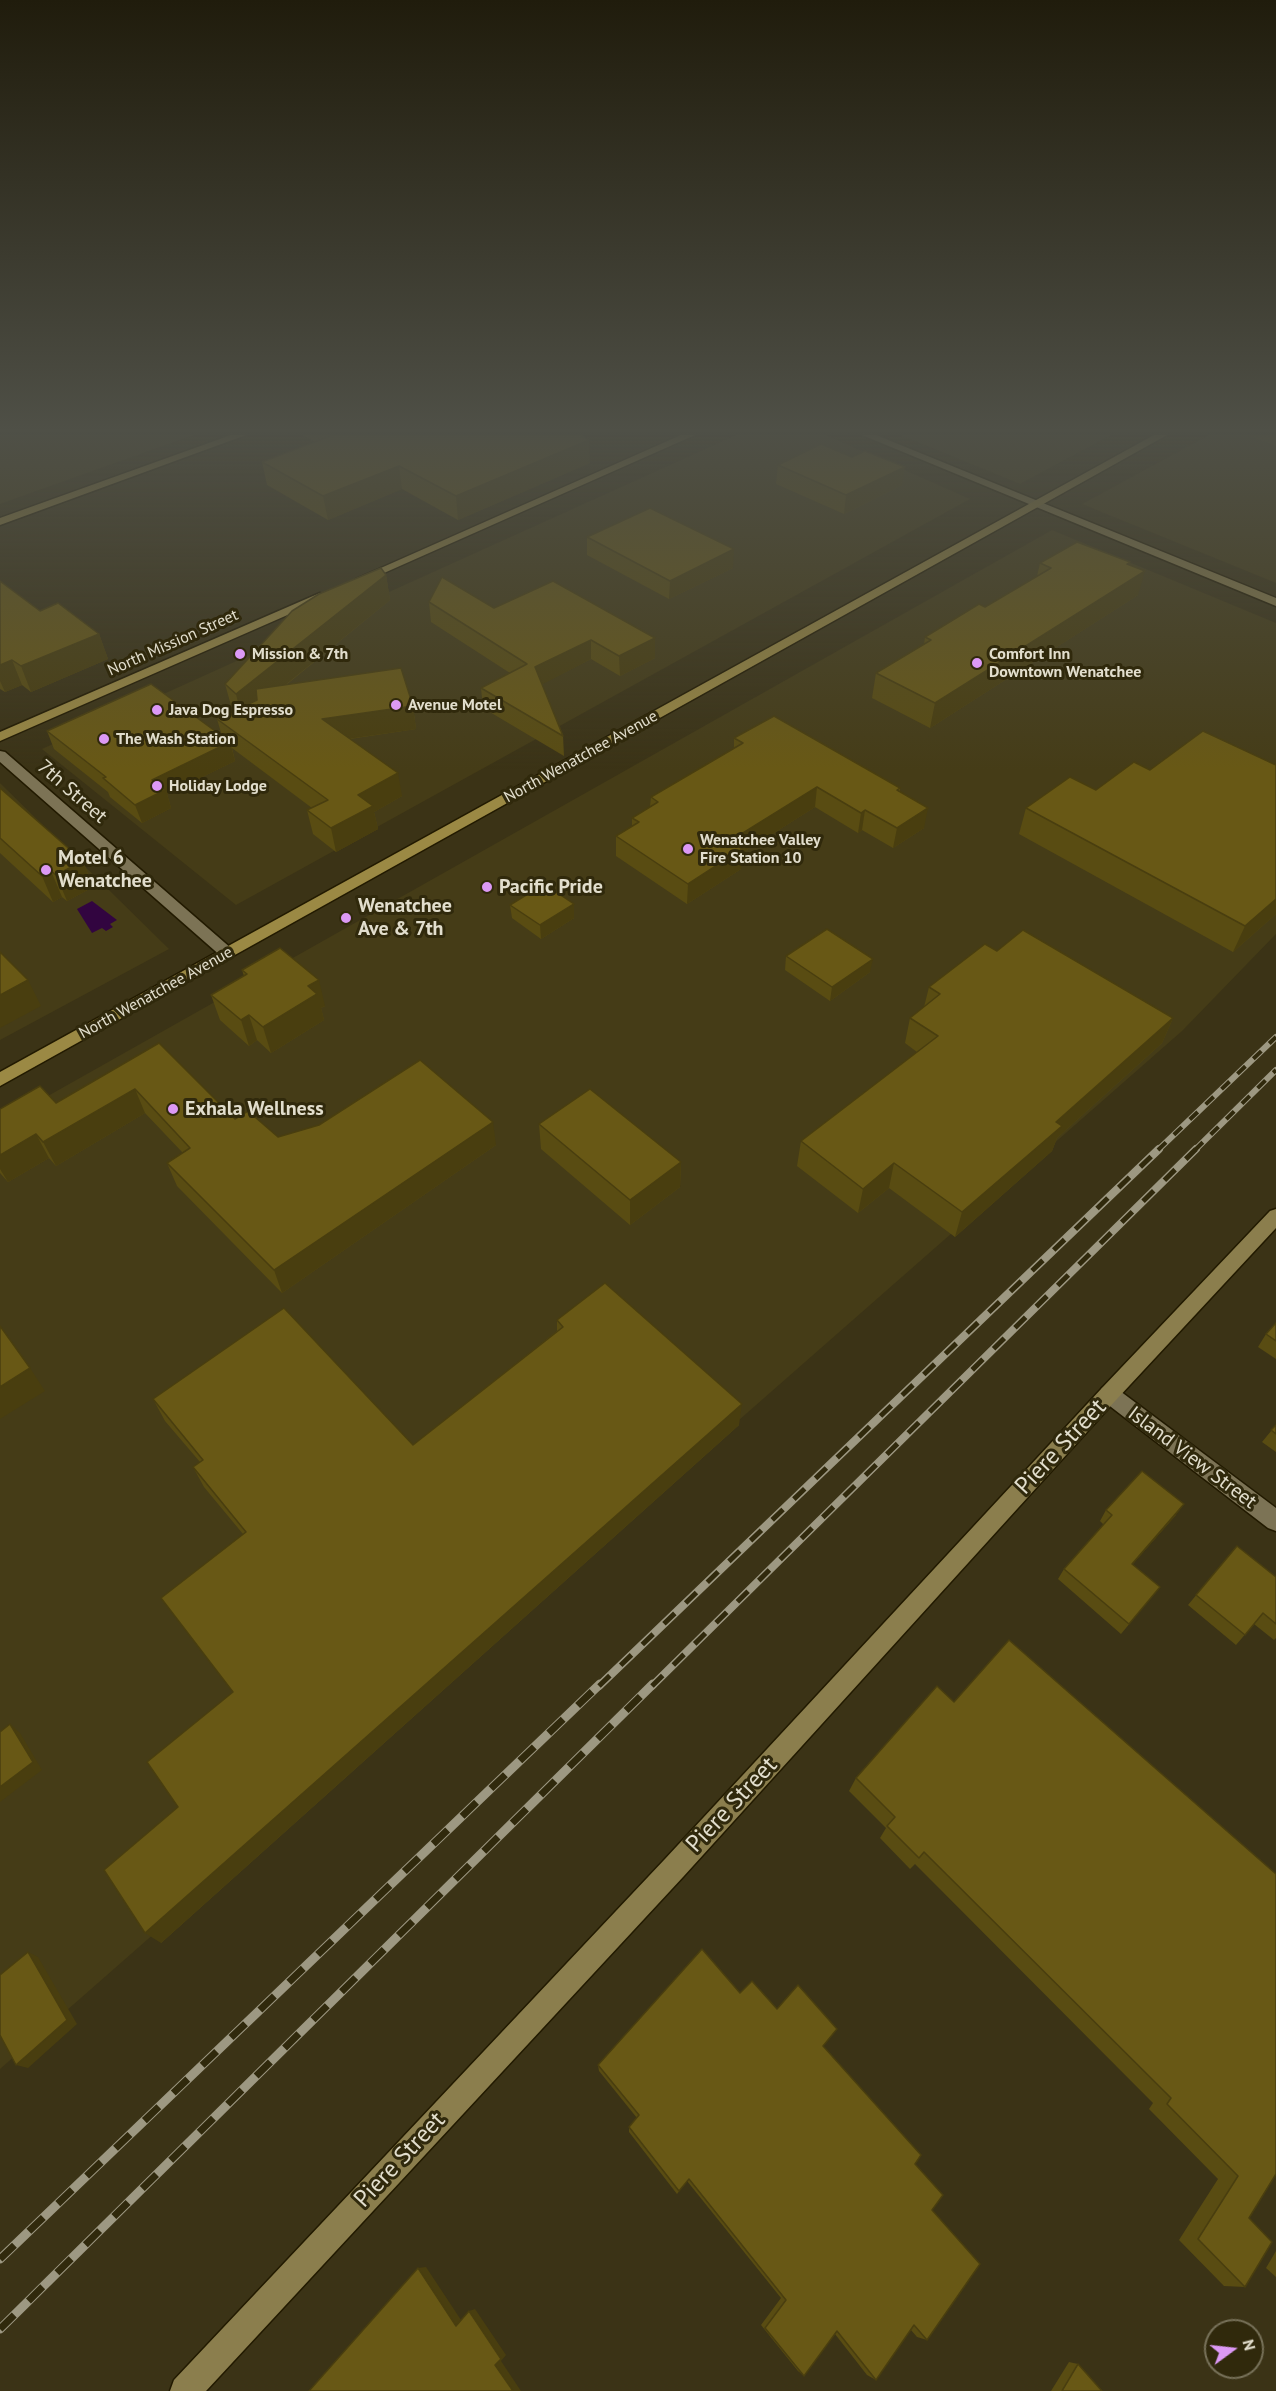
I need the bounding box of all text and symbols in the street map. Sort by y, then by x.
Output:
street label: North Mission Street [105,606,241,680]
place label: Mission & 7th [252,644,348,664]
place label: Comfort Inn Downtown Wenatchee [989,644,1141,682]
marker: Mission & 7th [233,647,247,661]
marker: Comfort Inn Downtown Wenatchee [970,656,984,670]
place label: Avenue Motel [408,695,502,715]
marker: Avenue Motel [389,698,403,712]
place label: Java Dog Espresso [169,700,293,720]
marker: Java Dog Espresso [150,703,164,717]
street label: North Wenatchee Avenue [501,707,661,807]
place label: The Wash Station [116,729,236,749]
marker: The Wash Station [97,732,111,746]
street label: 7th Street [32,755,112,829]
place label: Holiday Lodge [169,776,267,796]
marker: Holiday Lodge [150,779,164,793]
place label: Wenatchee Valley Fire Station 10 [700,830,821,868]
marker: Wenatchee Valley Fire Station 10 [681,842,695,856]
place label: Motel 6 Wenatchee [58,846,152,893]
marker: Motel 6 Wenatchee [39,863,53,877]
place label: Pacific Pride [499,875,603,899]
marker: Pacific Pride [480,880,494,894]
place label: Wenatchee Ave & 7th [358,894,452,941]
marker: Wenatchee Ave & 7th [339,911,353,925]
street label: North Wenatchee Avenue [76,943,236,1043]
place label: Exhala Wellness [185,1097,324,1121]
marker: Exhala Wellness [166,1102,180,1116]
street label: Piere Street [1010,1393,1112,1501]
street label: Island View Street [1123,1402,1261,1514]
street label: Piere Street [681,1751,783,1859]
street label: Piere Street [349,2106,451,2214]
north arrow [1204,2319,1264,2379]
text: N [1238,2337,1260,2353]

